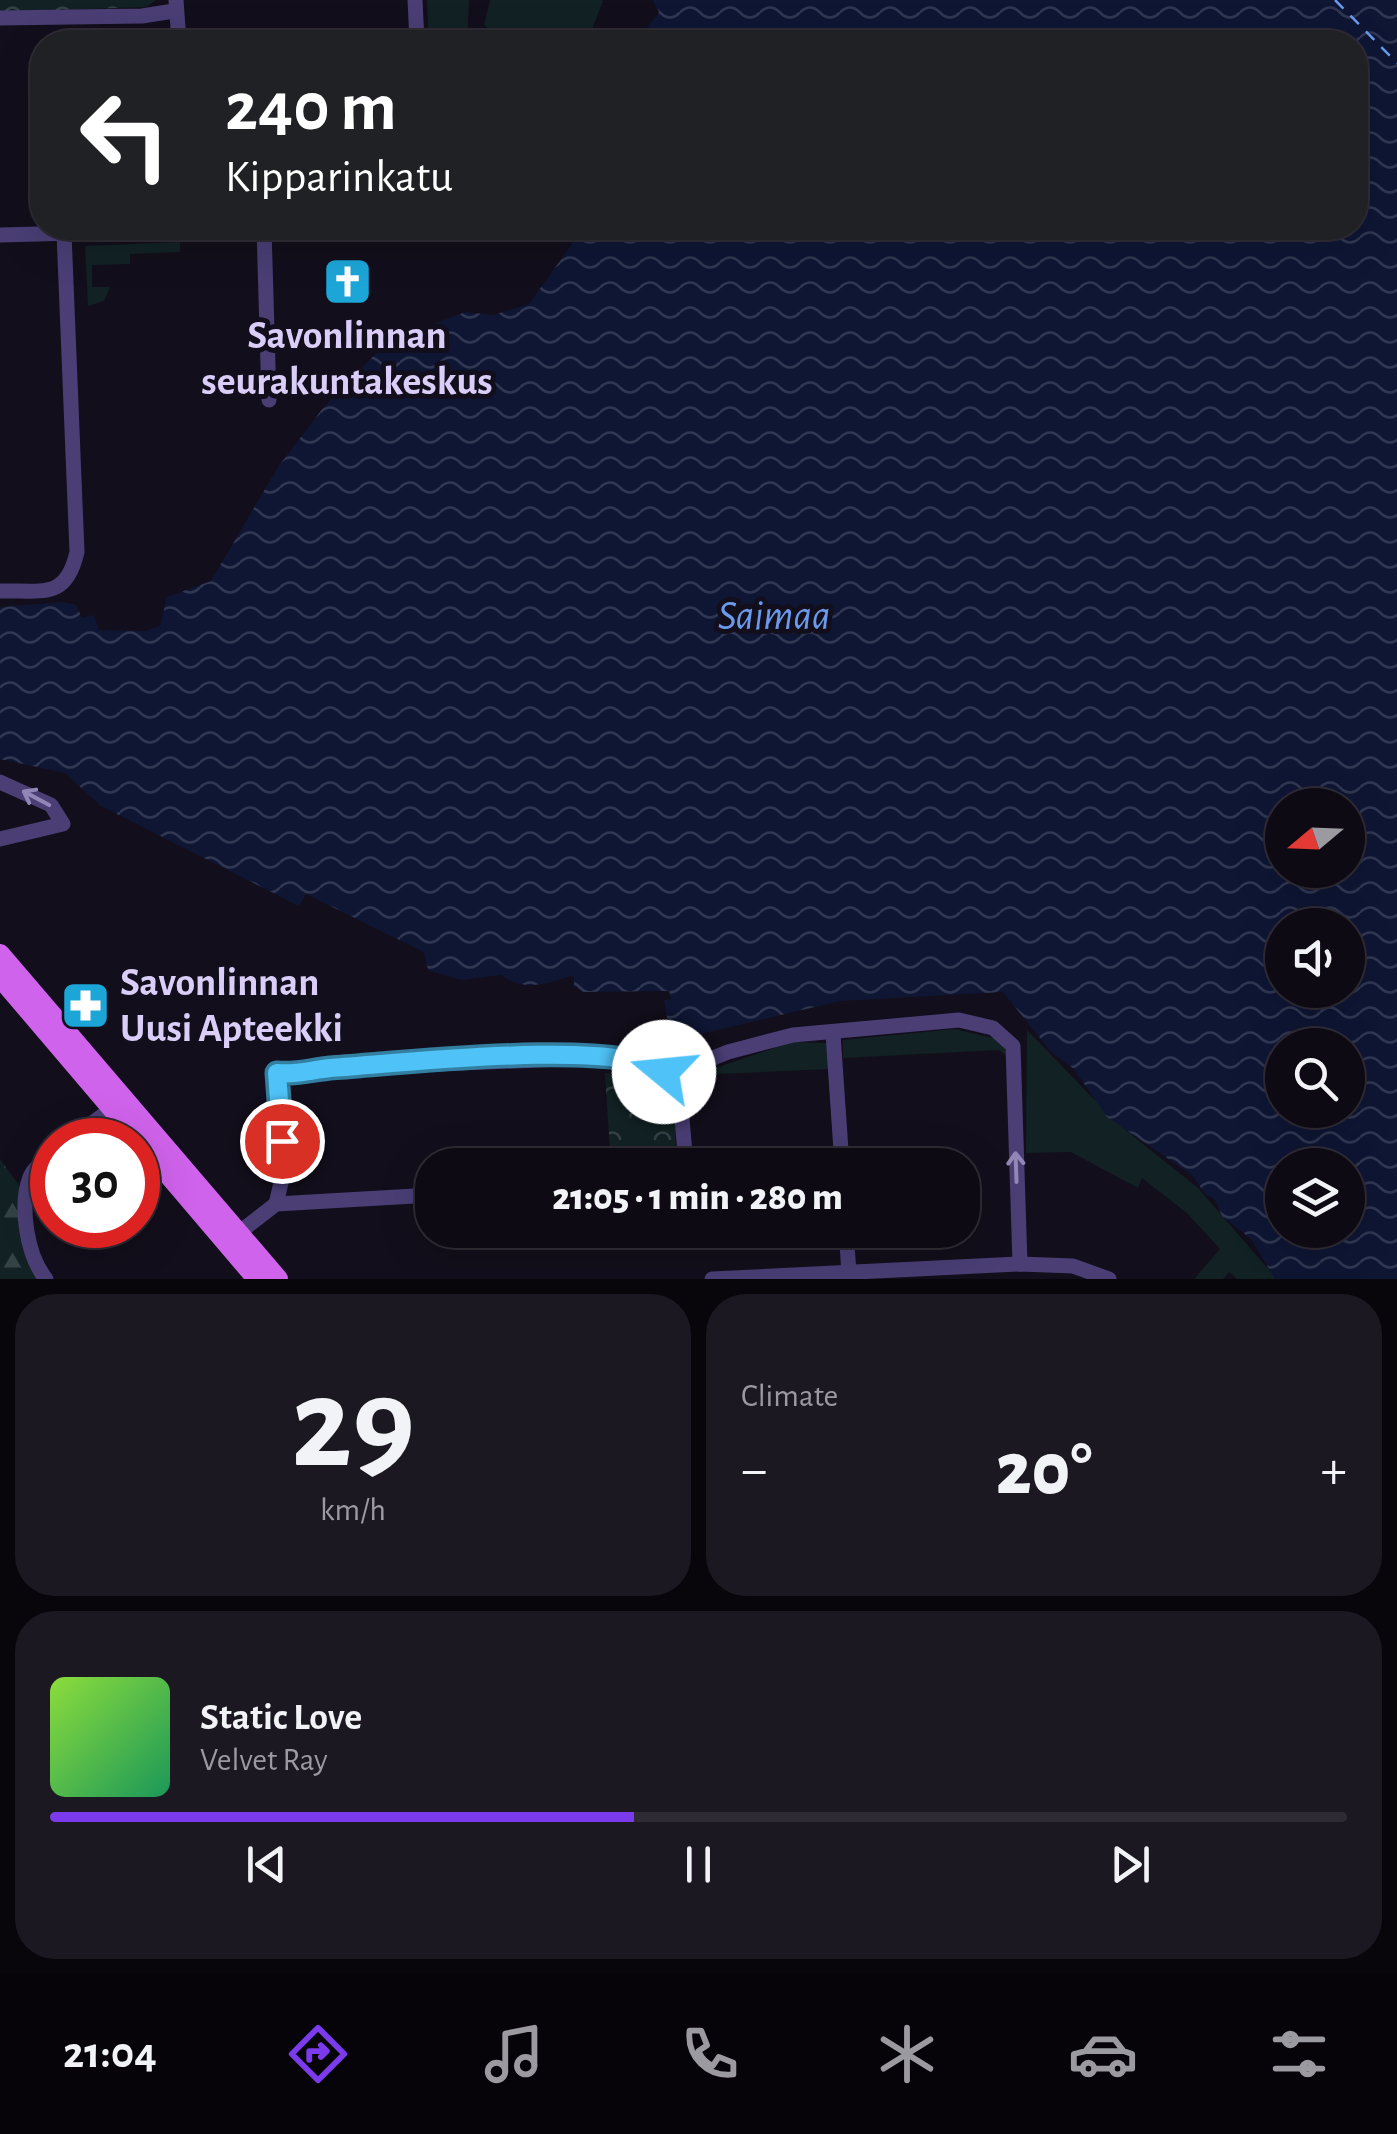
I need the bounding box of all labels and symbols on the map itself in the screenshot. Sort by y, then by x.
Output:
church icon: Savonlinnan seurakuntakeskus [321,255,373,307]
place label: Savonlinnan seurakuntakeskus [201,316,493,402]
water label: Saimaa [718,595,830,637]
one-way arrow [22,788,51,807]
north arrow [1265,788,1365,888]
place label: Savonlinnan Uusi Apteekki [120,963,343,1049]
pharmacy icon: Savonlinnan Uusi Apteekki [59,980,111,1032]
position arrow [612,1020,716,1124]
pin [240,1099,325,1184]
speed limit sign: 30 [30,1118,160,1248]
one-way arrow [1007,1151,1026,1183]

